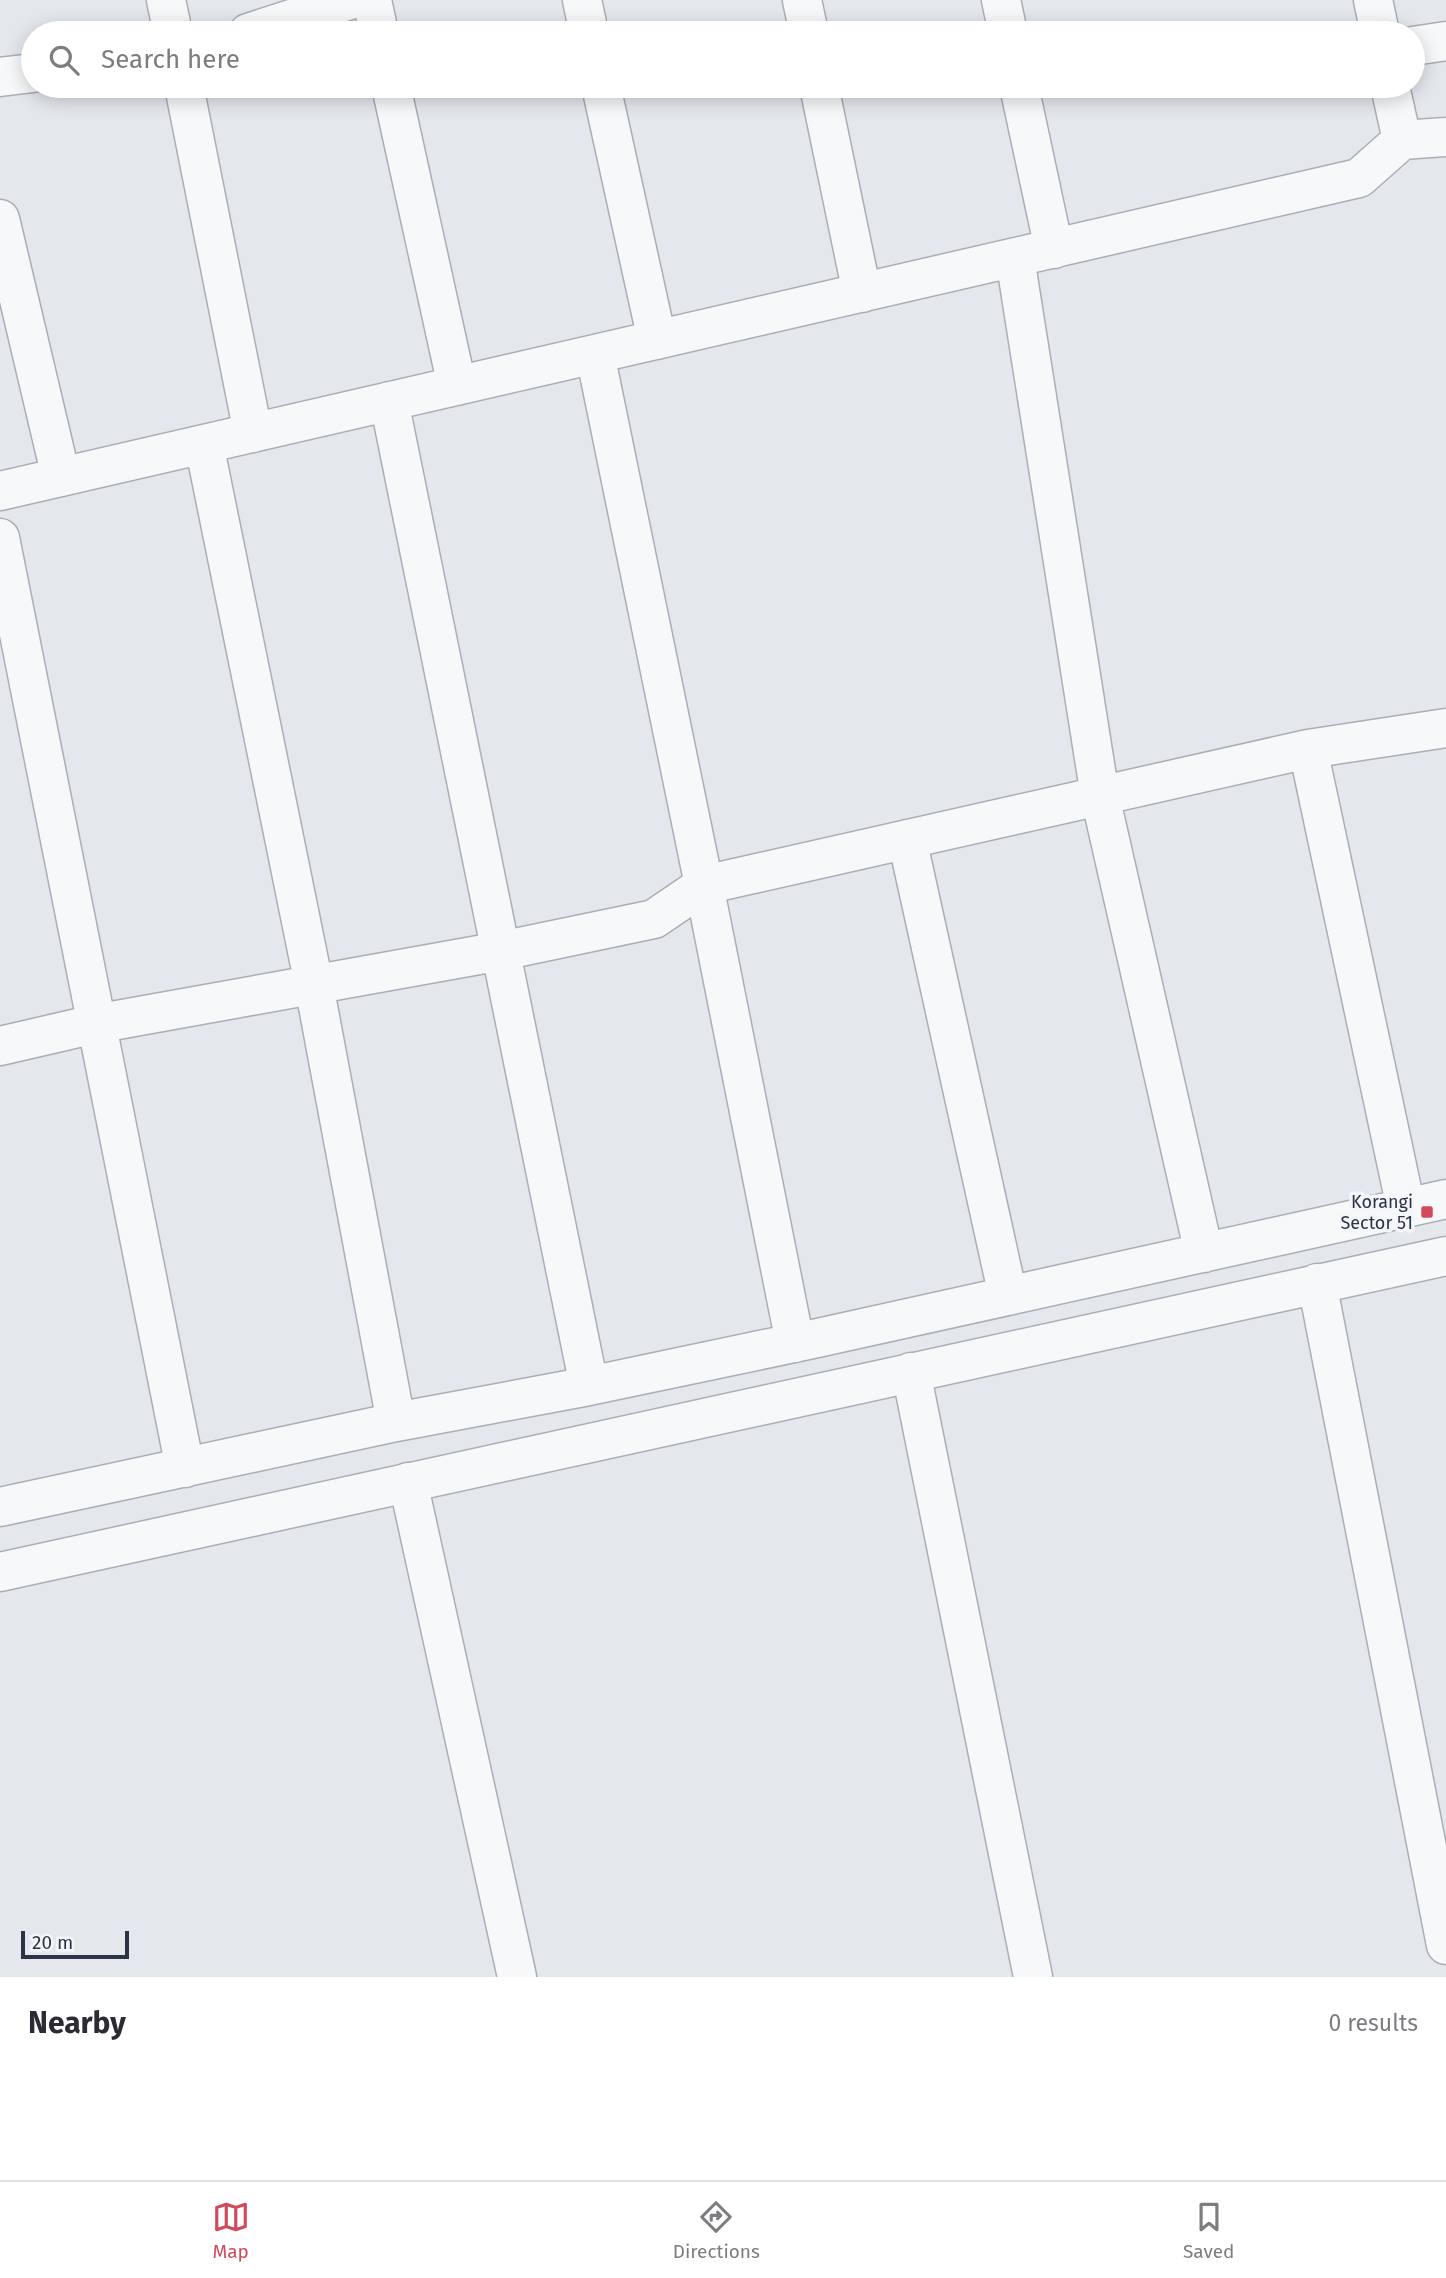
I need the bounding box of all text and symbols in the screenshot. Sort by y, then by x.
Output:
search box [21,21,1425,98]
icon: search [45,41,83,79]
text: Search here [101,44,240,75]
place label: Korangi Sector 51 [1340,1191,1413,1234]
marker: Korangi Sector 51 [1419,1204,1435,1220]
scale bar [21,1928,130,1960]
text: 20 m [32,1931,73,1954]
text: Nearby [28,2005,126,2041]
text: 0 results [1328,2009,1418,2037]
tab: Map [212,2198,250,2263]
tab: Directions [673,2198,760,2263]
tab: Saved [1183,2198,1234,2263]

